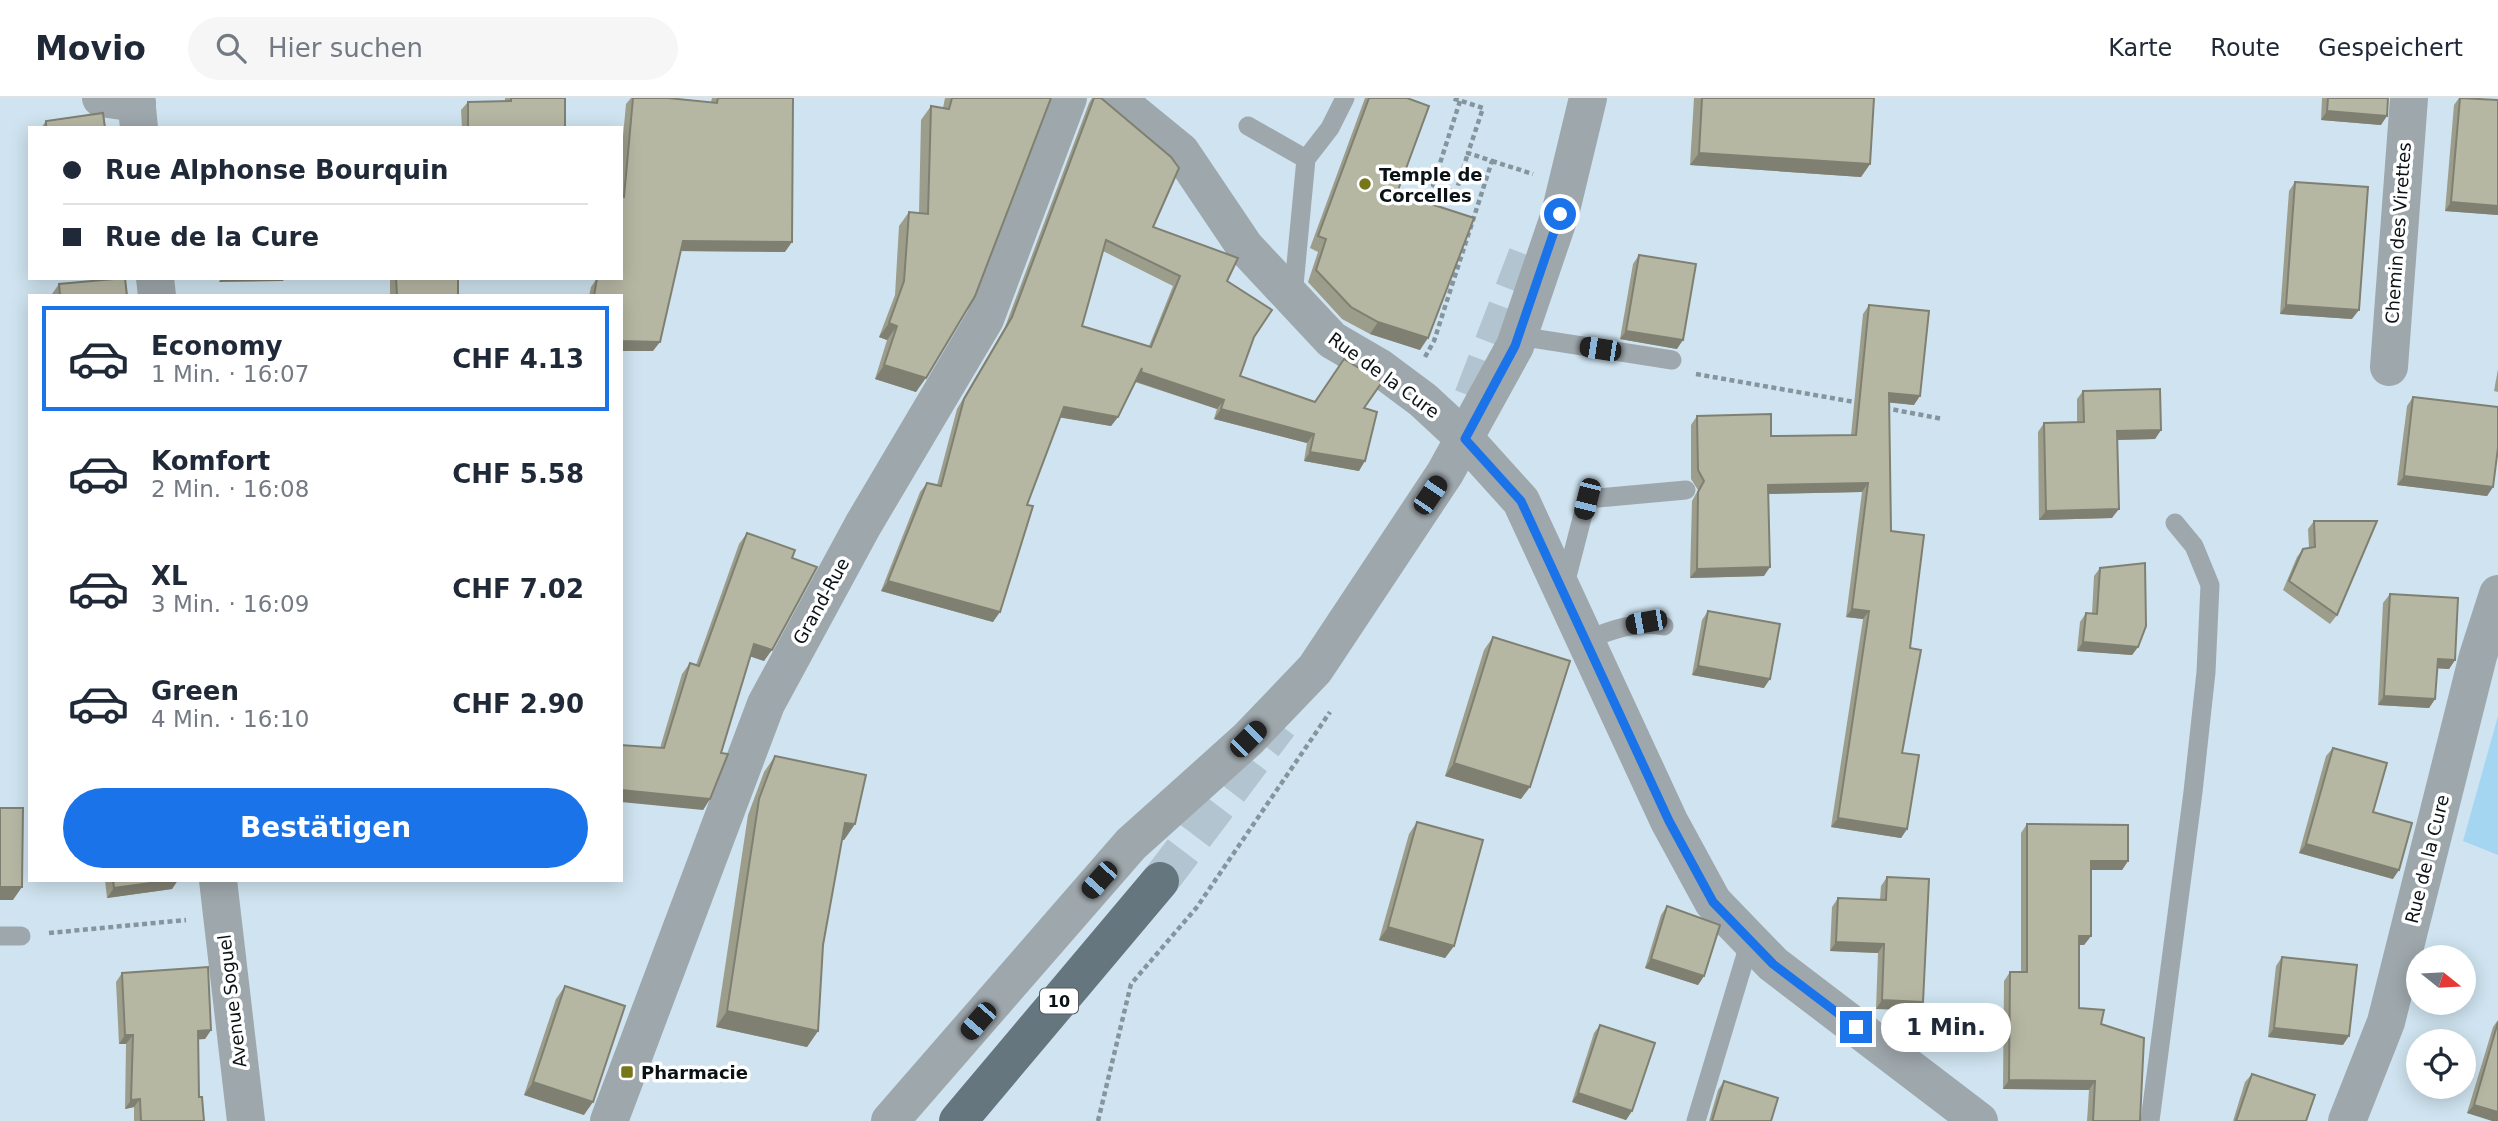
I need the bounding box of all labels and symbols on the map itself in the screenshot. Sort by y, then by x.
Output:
street label: Chemin des Virettes [2381,142,2415,324]
place label: Temple de Corcelles [1379,164,1482,206]
marker: Temple de Corcelles [1357,176,1373,192]
route start [1544,198,1576,230]
street label: Rue de la Cure [1324,328,1444,422]
car [1578,335,1623,363]
car [1410,472,1451,518]
car [1572,476,1603,522]
street label: Grand-Rue [789,554,853,648]
car [1624,608,1669,636]
car [1226,717,1271,761]
street label: Rue de la Cure [2401,792,2453,926]
car [1078,857,1121,903]
street label: Avenue Soguel [213,933,251,1069]
north arrow [2406,945,2476,1015]
road number: 10 [1040,988,1078,1014]
car [957,998,1000,1044]
callout: 1 Min. [1881,1002,2010,1052]
route end [1840,1011,1872,1043]
place label: Pharmacie [641,1062,748,1083]
marker: Pharmacie [619,1064,635,1080]

